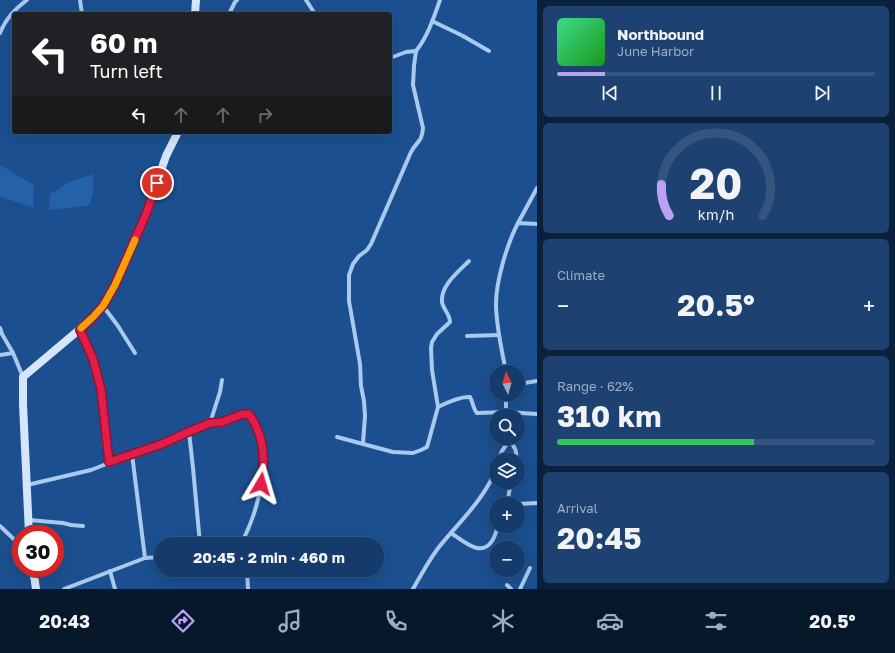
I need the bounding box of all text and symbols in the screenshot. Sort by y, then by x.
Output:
text: Northbound [617,25,704,43]
text: 60 m [90,26,157,59]
icon: left [24,28,76,80]
text: June Harbor [617,43,694,59]
text: Turn left [90,60,163,82]
icon: previous [599,82,621,104]
icon: pause [705,82,727,104]
icon: next [811,82,833,104]
icon: left [128,104,150,126]
icon: ahead [170,104,192,126]
icon: ahead [212,104,234,126]
icon: right [254,104,276,126]
text: 20 [690,158,742,208]
pin [140,166,174,200]
icon: arrive [146,172,168,194]
text: km/h [698,205,734,222]
text: Climate [557,267,605,283]
text: 20.5° [677,287,755,323]
text: − [557,292,569,319]
text: + [863,292,875,319]
north arrow [489,365,525,401]
map controls [489,365,525,577]
text: Range · 62% [557,378,633,394]
text: 310 km [557,398,661,434]
button: search [489,409,525,445]
button: layers [489,453,525,489]
position arrow [240,463,282,505]
button: + [489,497,525,533]
text: Arrival [557,500,598,516]
text: 20:45 [557,520,641,556]
speed limit sign: 30 [12,525,64,577]
button: − [489,541,525,577]
text: 20:45 · 2 min · 460 m [193,548,345,566]
icon: directions [169,607,197,635]
icon: music [276,607,304,635]
icon: phone [382,607,410,635]
icon: climate [489,607,517,635]
icon: car [596,607,624,635]
icon: filters [702,607,730,635]
text: 20:43 [39,610,90,632]
text: 20.5° [809,610,856,632]

